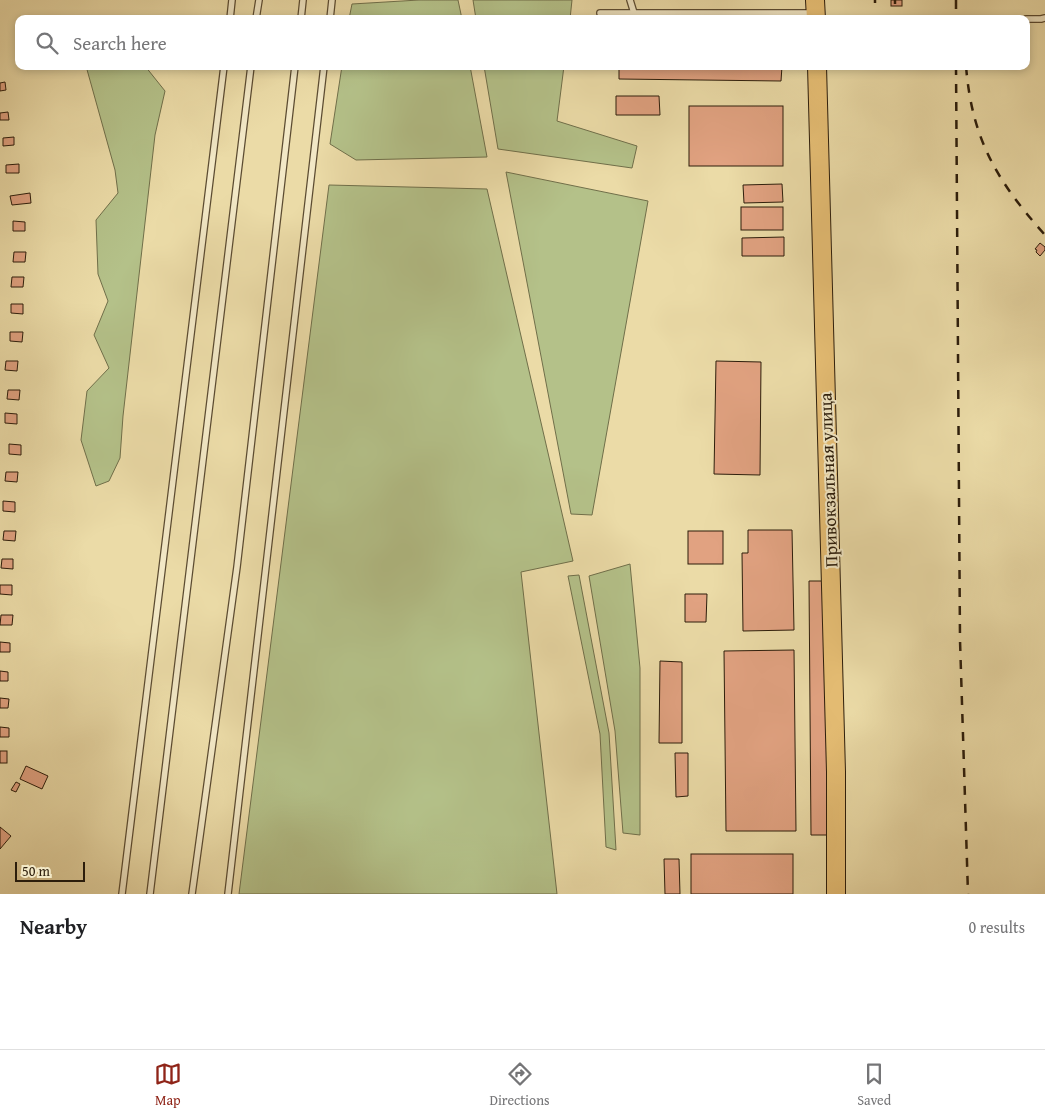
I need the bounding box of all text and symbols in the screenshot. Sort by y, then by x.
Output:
search box [15,15,1030,70]
icon: search [33,29,61,57]
text: Search here [73,29,167,57]
street label: Привокзальная улица [811,392,845,568]
scale bar [15,859,85,882]
text: 50 m [22,861,50,881]
text: Nearby [20,911,87,942]
text: 0 results [968,915,1025,939]
tab: Map [154,1060,182,1110]
tab: Directions [489,1060,550,1110]
tab: Saved [857,1060,891,1110]

